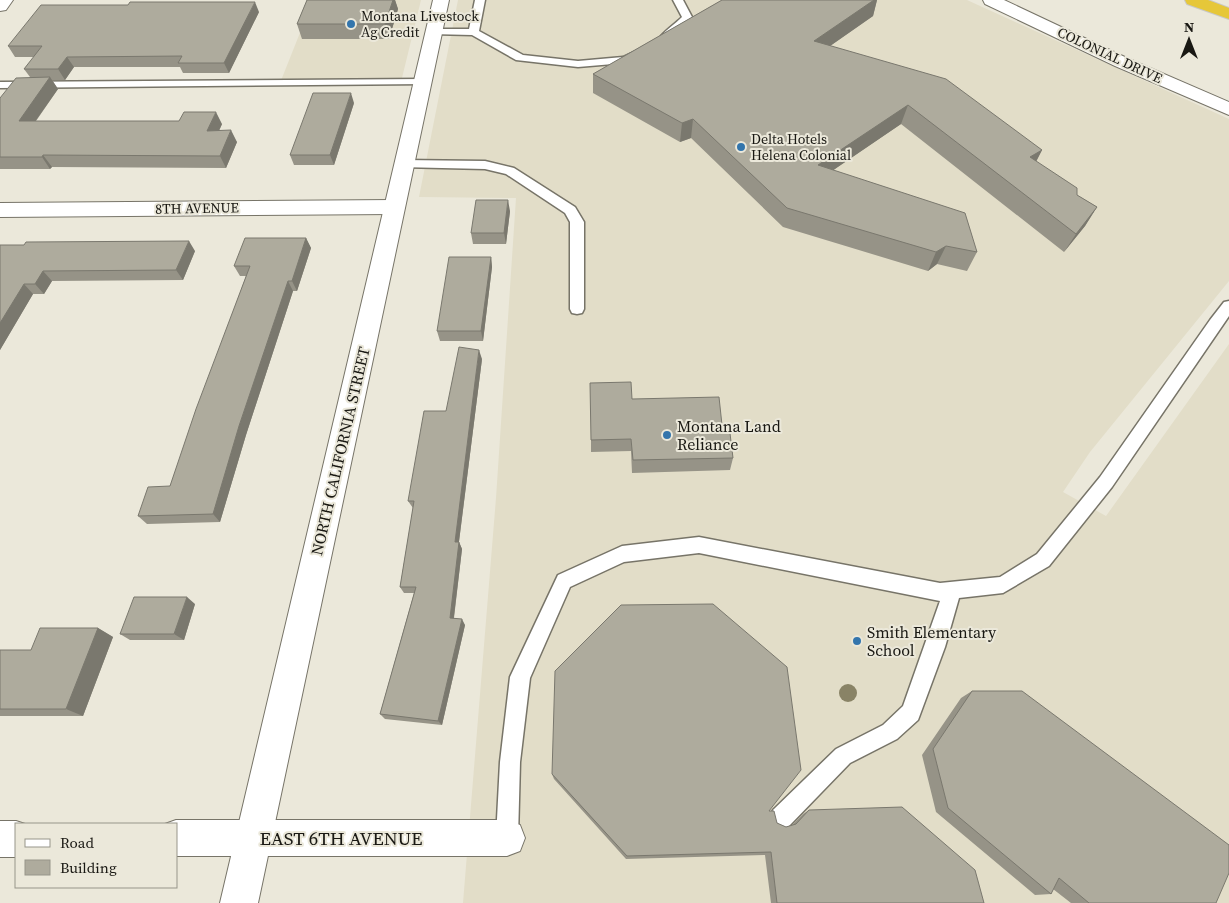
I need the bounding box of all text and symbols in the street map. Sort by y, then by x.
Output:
place label: Montana Livestock Ag Credit [361,6,479,42]
north arrow [1164,15,1214,65]
text: N [1184,17,1194,37]
marker: Montana Livestock Ag Credit [345,18,357,30]
street label: COLONIAL DRIVE [1054,22,1166,88]
place label: Delta Hotels Helena Colonial [751,129,851,165]
marker: Delta Hotels Helena Colonial [735,141,747,153]
street label: 8TH AVENUE [155,197,239,219]
street label: NORTH CALIFORNIA STREET [305,344,375,557]
place label: Montana Land Reliance [677,415,781,455]
marker: Montana Land Reliance [661,429,673,441]
place label: Smith Elementary School [867,621,997,661]
marker: Smith Elementary School [851,635,863,647]
legend [15,823,178,888]
street label: EAST 6TH AVENUE [260,825,422,851]
text: Road [60,832,94,853]
text: Building [60,857,117,878]

